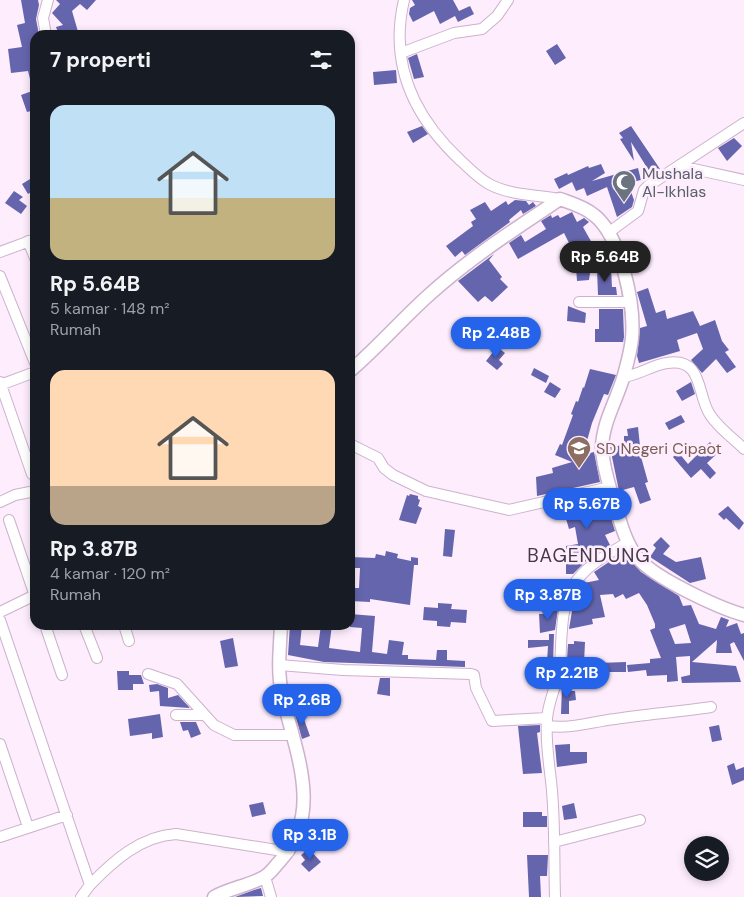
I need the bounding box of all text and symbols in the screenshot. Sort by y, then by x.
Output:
text: 7 properti [50,46,151,74]
icon: filters [307,46,335,74]
icon: home [148,138,238,228]
place label: Mushala Al-Ikhlas [642,163,706,202]
mosque icon: Mushala Al-Ikhlas [611,169,637,203]
pin: Rp 5.64B [553,240,657,283]
text: Rp 5.64B [571,246,639,267]
text: Rp 5.64B [50,270,140,298]
text: 5 kamar · 148 m² [50,298,170,319]
pin: Rp 2.48B [444,316,548,359]
text: Rumah [50,319,101,340]
text: Rp 2.48B [462,322,530,343]
icon: home [148,403,238,493]
school or university icon: SD Negeri Cipaot [566,435,592,469]
place label: SD Negeri Cipaot [596,438,722,459]
pin: Rp 5.67B [535,488,639,530]
text: Rp 5.67B [554,493,620,514]
text: Rp 3.87B [50,535,138,563]
district label: BAGENDUNG [527,543,651,568]
text: 4 kamar · 120 m² [50,563,170,584]
pin: Rp 3.87B [496,578,600,621]
text: Rumah [50,584,101,605]
text: Rp 3.87B [515,584,581,605]
pin: Rp 2.21B [515,656,619,699]
text: Rp 2.21B [536,662,598,683]
pin: Rp 2.6B [256,684,348,726]
text: Rp 2.6B [273,689,331,710]
pin: Rp 3.1B [264,818,356,861]
text: Rp 3.1B [283,824,337,845]
map controls [684,836,729,881]
button: layers [684,836,729,881]

